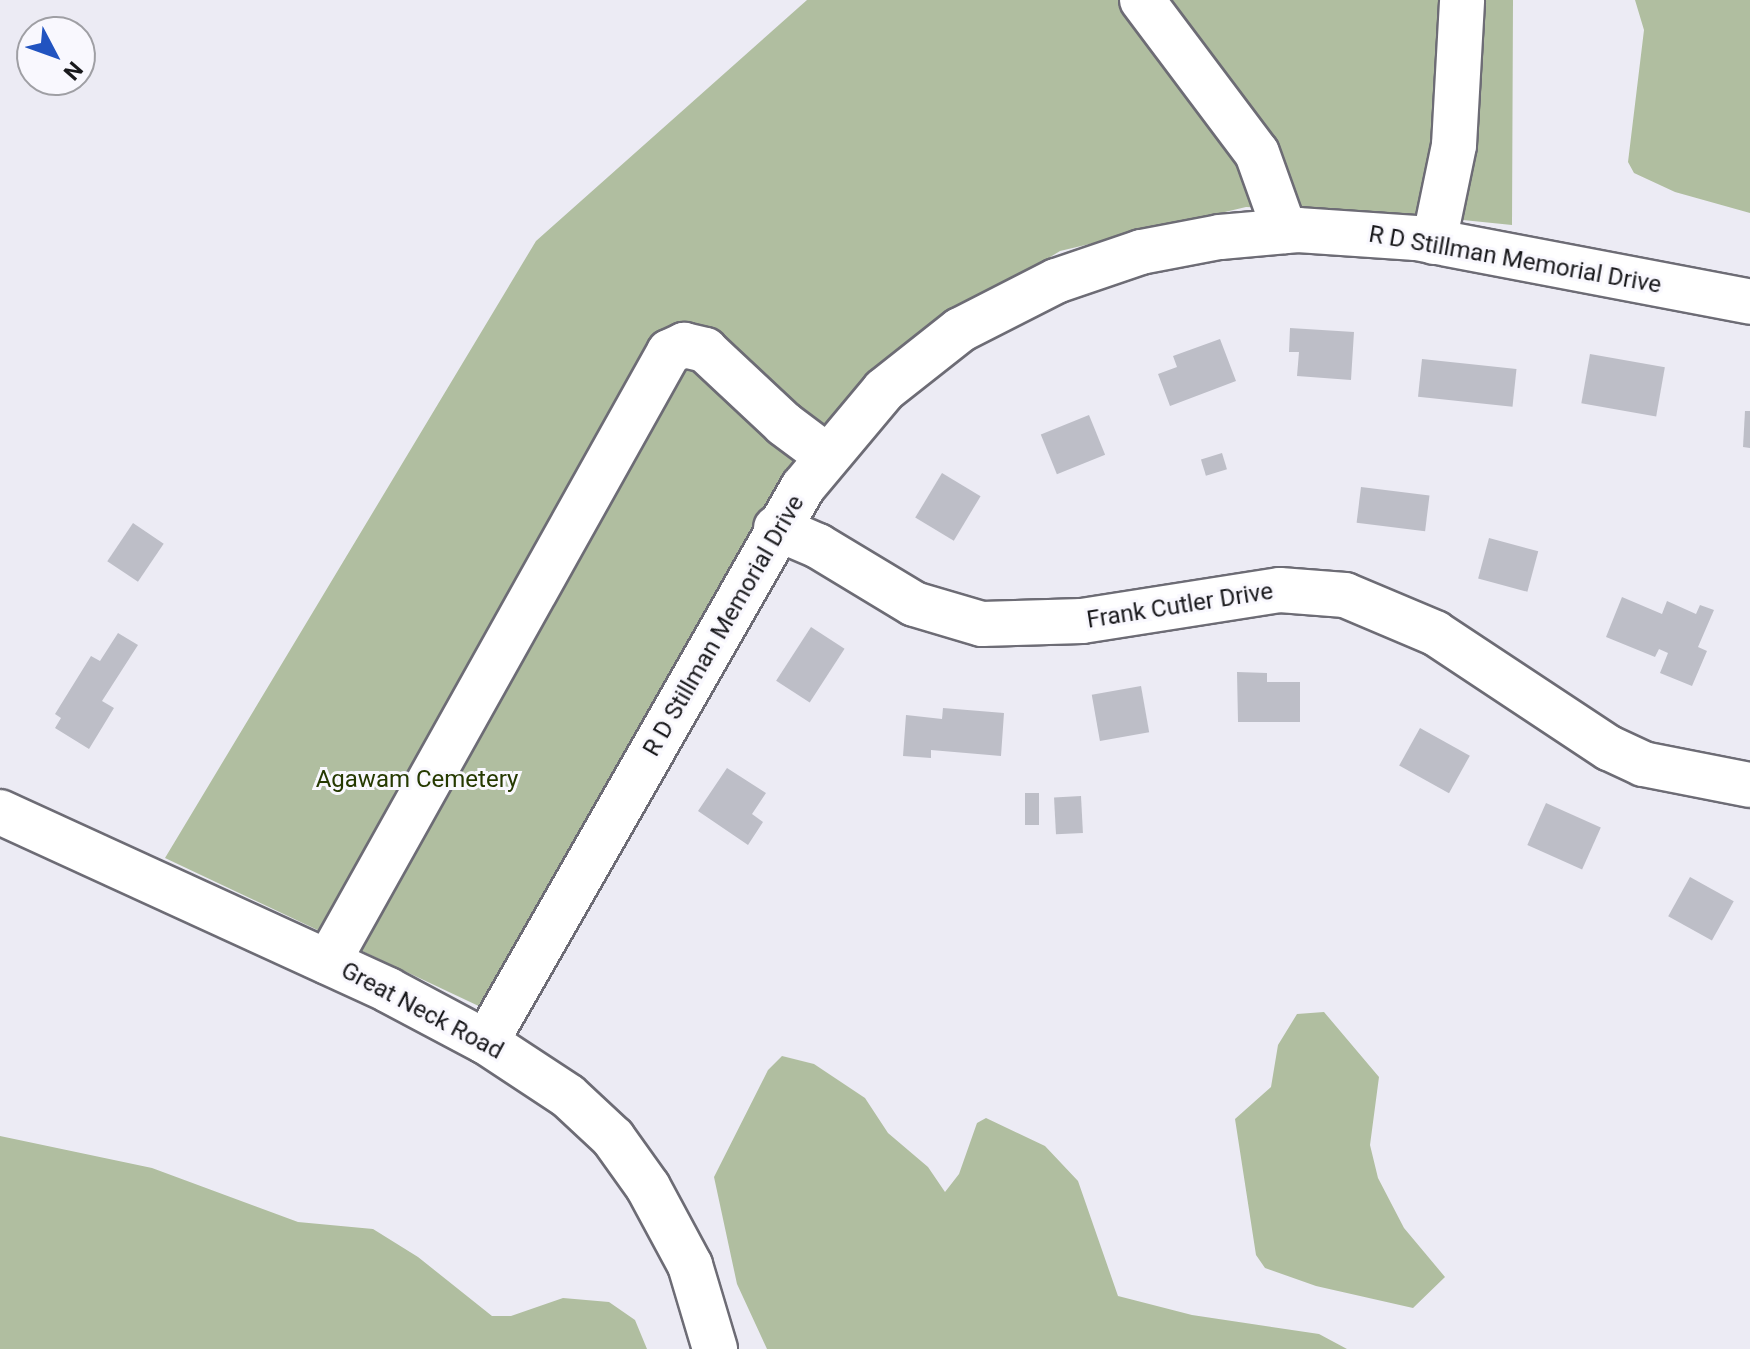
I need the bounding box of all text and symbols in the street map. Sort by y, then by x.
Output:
north arrow [16,16,96,96]
text: N [58,57,88,85]
street label: R D Stillman Memorial Drive [1366,220,1664,300]
street label: R D Stillman Memorial Drive [637,490,811,762]
street label: Frank Cutler Drive [1085,577,1275,635]
park label: Agawam Cemetery [316,766,518,794]
street label: Great Neck Road [336,956,508,1066]

